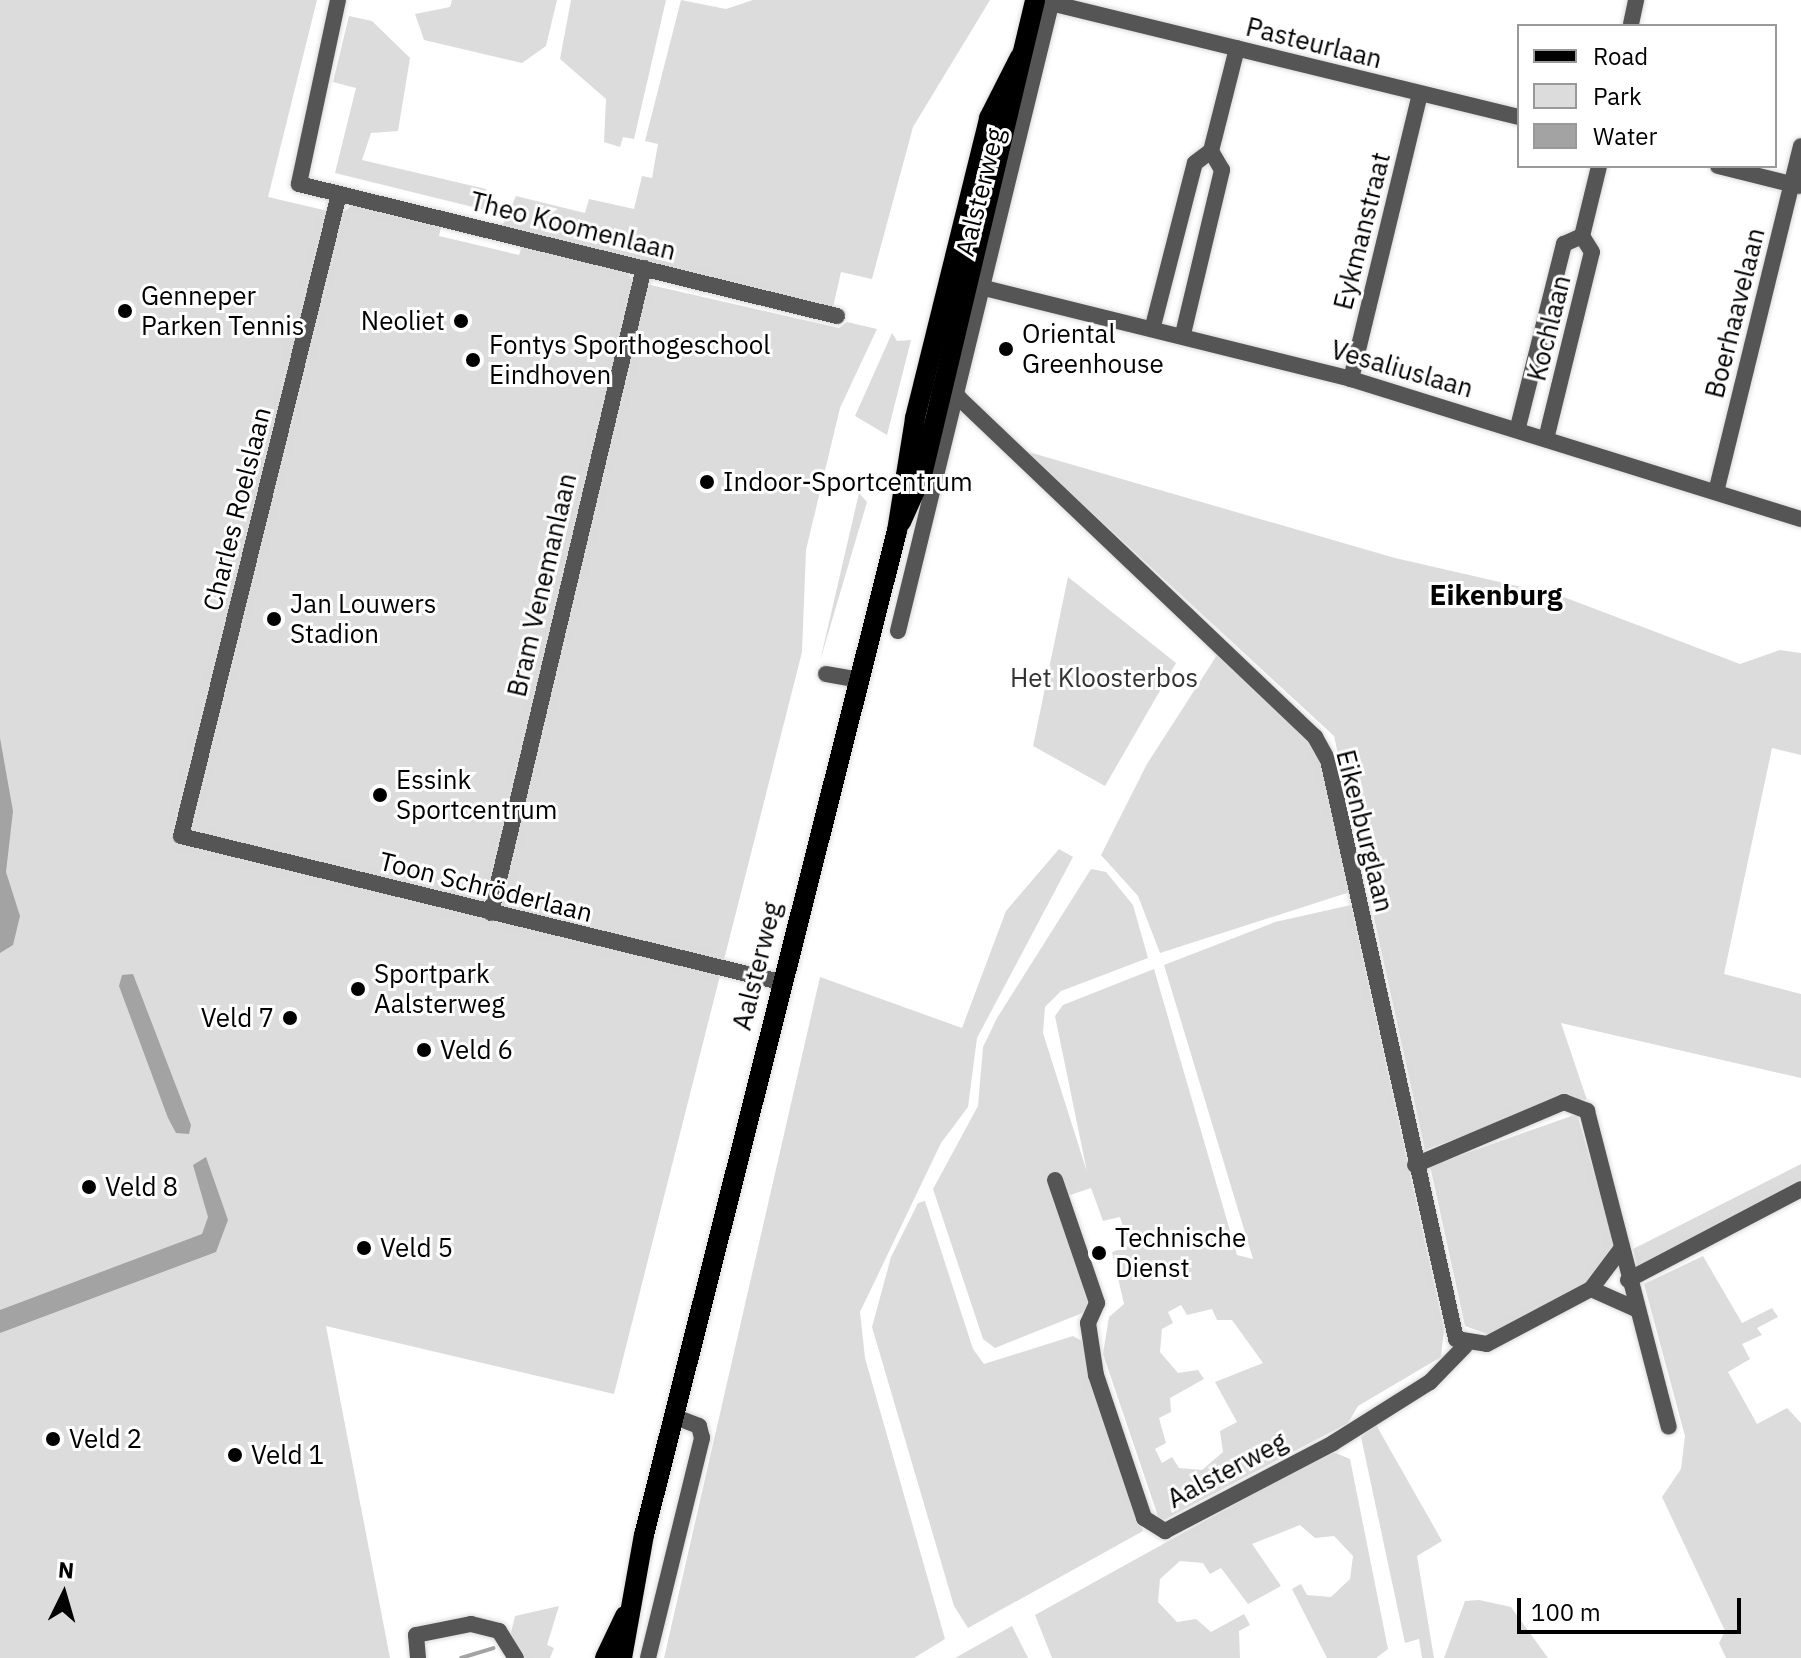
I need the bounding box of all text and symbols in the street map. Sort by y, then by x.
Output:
street label: Pasteurlaan [1243,11,1385,75]
legend [1517,24,1777,168]
text: Road [1593,40,1648,72]
text: Park [1593,80,1642,112]
text: Water [1593,120,1657,152]
street label: Aalsterweg [949,125,1011,259]
street label: Eykmanstraat [1327,149,1397,313]
street label: Theo Koomenlaan [467,185,679,267]
street label: Boerhaavelaan [1699,225,1771,401]
street label: Kochlaan [1521,272,1577,384]
place label: Genneper Parken Tennis [141,280,305,342]
marker: Genneper Parken Tennis [116,302,134,320]
place label: Neoliet [361,305,445,337]
marker: Neoliet [452,312,470,330]
place label: Oriental Greenhouse [1022,318,1164,380]
place label: Fontys Sporthogeschool Eindhoven [489,329,770,390]
street label: Vesaliuslaan [1327,334,1477,404]
marker: Oriental Greenhouse [997,340,1015,358]
marker: Fontys Sporthogeschool Eindhoven [464,351,482,369]
street label: Charles Roelslaan [197,404,277,614]
place label: Indoor-Sportcentrum [723,466,973,498]
street label: Bram Venemanlaan [501,470,583,700]
marker: Indoor-Sportcentrum [698,473,716,491]
district label: Eikenburg [1430,578,1562,612]
place label: Jan Louwers Stadion [290,588,436,650]
marker: Jan Louwers Stadion [265,610,283,628]
park label: Het Kloosterbos [1010,662,1198,694]
street label: Eikenburglaan [1330,747,1400,915]
place label: Essink Sportcentrum [396,764,558,826]
marker: Essink Sportcentrum [371,786,389,804]
street label: Toon Schröderlaan [376,845,596,929]
street label: Aalsterweg [726,899,788,1033]
place label: Sportpark Aalsterweg [374,958,505,1020]
marker: Sportpark Aalsterweg [349,980,367,998]
place label: Veld 7 [201,1002,274,1034]
marker: Veld 7 [281,1009,299,1027]
place label: Veld 6 [440,1034,513,1066]
marker: Veld 6 [415,1041,433,1059]
place label: Veld 8 [105,1171,178,1203]
marker: Veld 8 [80,1178,98,1196]
place label: Technische Dienst [1115,1222,1246,1284]
place label: Veld 5 [380,1232,453,1264]
marker: Veld 5 [355,1239,373,1257]
marker: Technische Dienst [1090,1244,1108,1262]
place label: Veld 2 [69,1423,142,1455]
street label: Aalsterweg [1162,1425,1292,1515]
marker: Veld 2 [44,1430,62,1448]
place label: Veld 1 [251,1439,324,1471]
marker: Veld 1 [226,1446,244,1464]
north arrow [24,1554,104,1634]
text: N [57,1554,75,1585]
scale bar [1521,1582,1745,1632]
text: 100 m [1531,1596,1601,1628]

